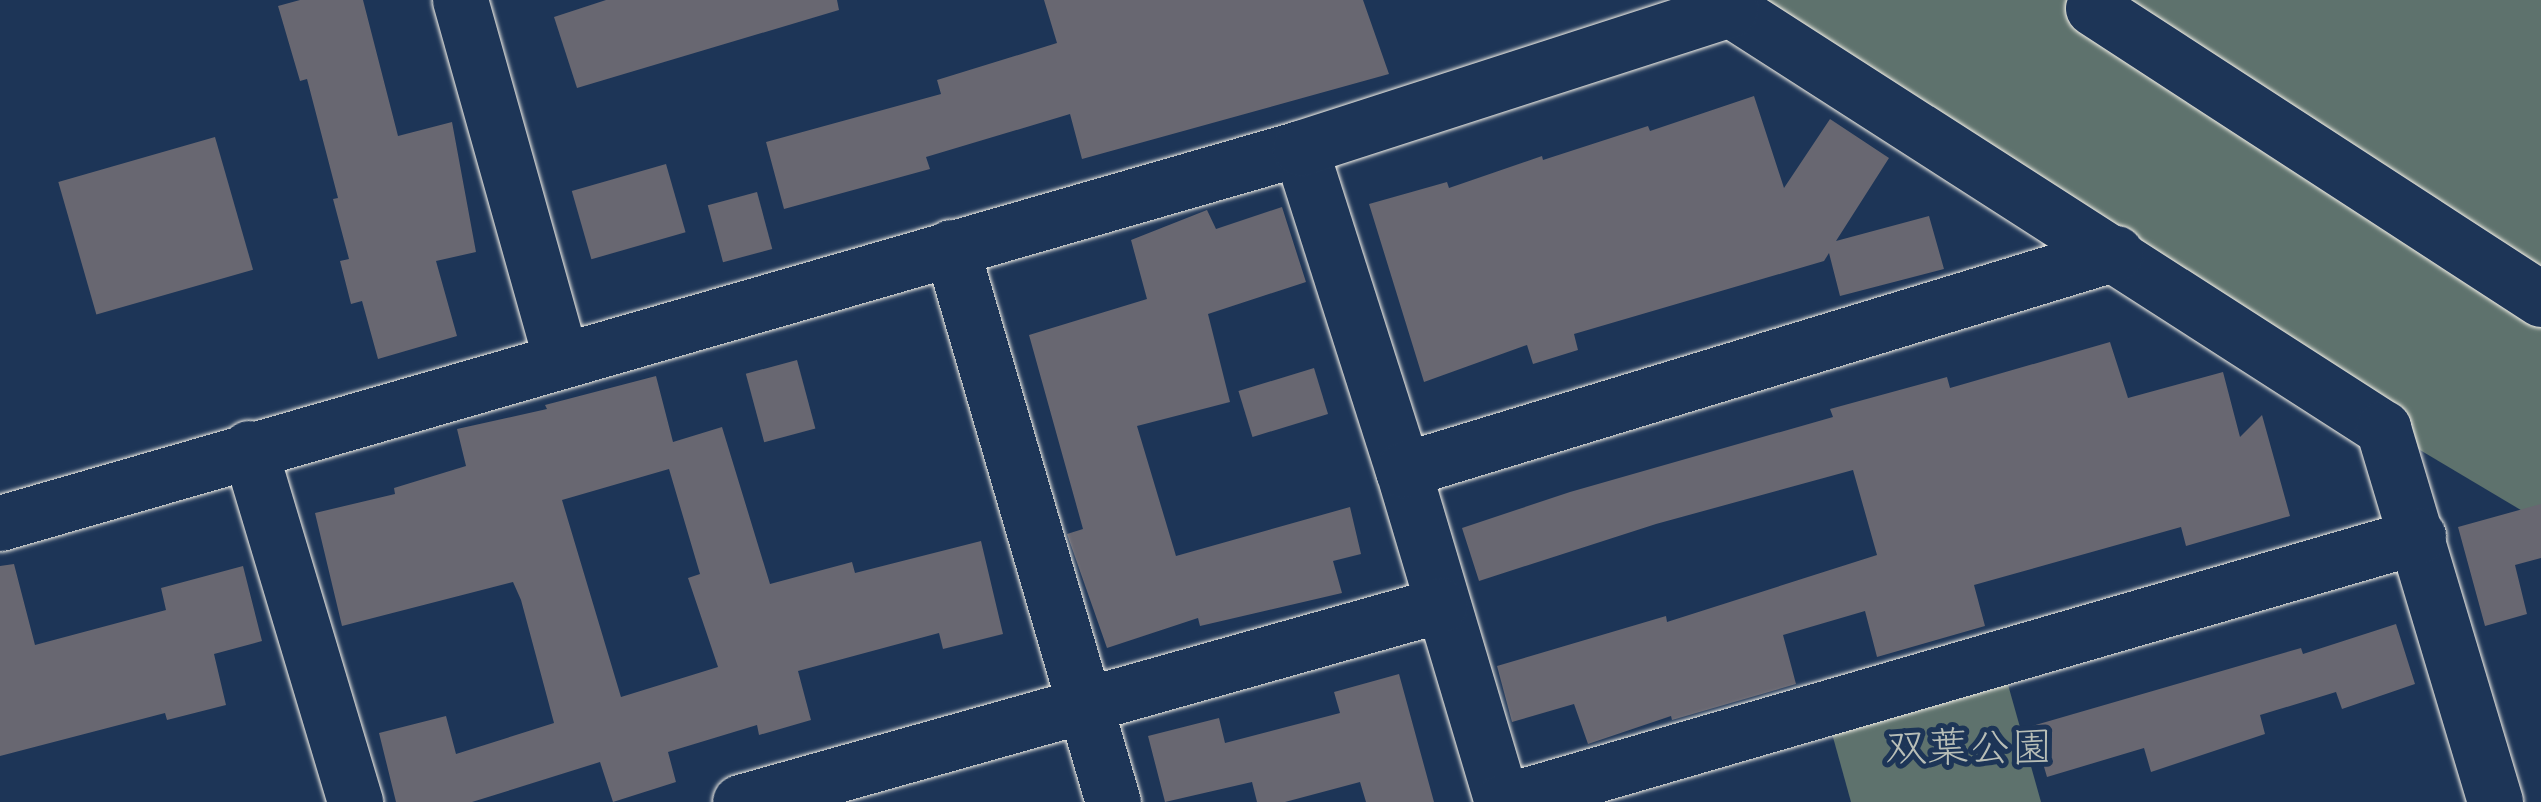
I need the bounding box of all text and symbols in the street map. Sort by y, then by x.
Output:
park label: 双葉公園 [1885,723,2053,773]

